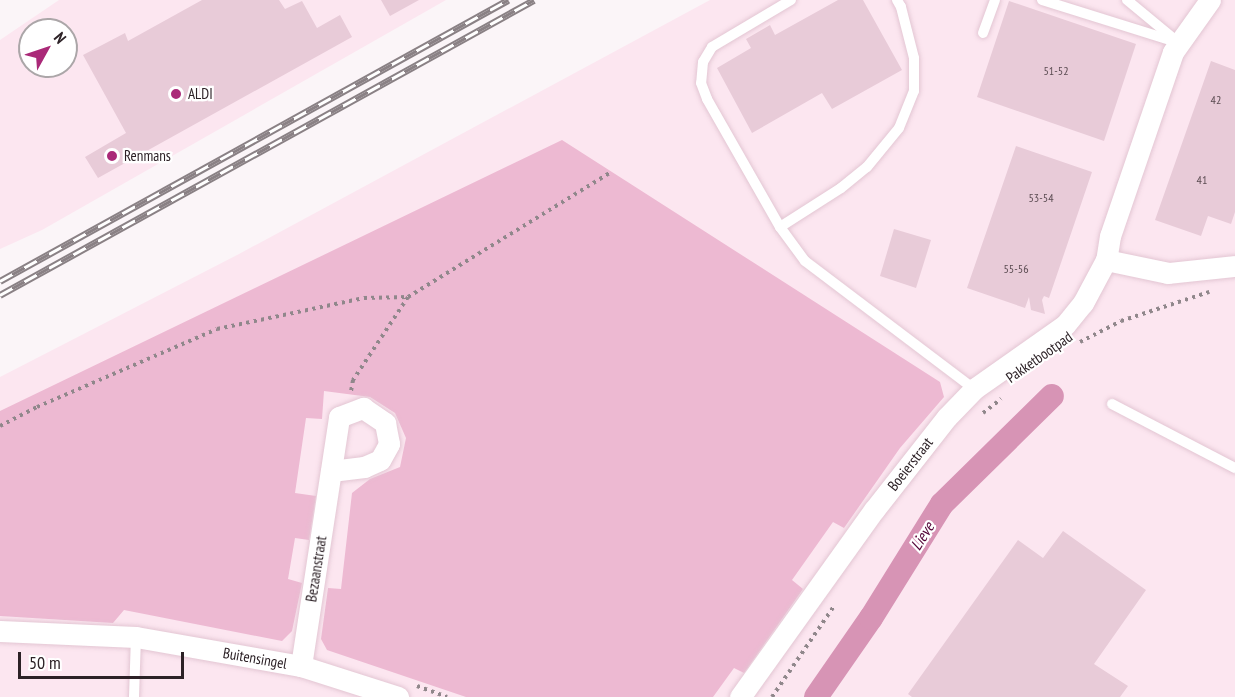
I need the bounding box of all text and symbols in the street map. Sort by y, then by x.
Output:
north arrow [18,18,78,78]
text: N [50,28,71,47]
house number: 51-52 [1043,64,1069,78]
place label: ALDI [188,85,213,103]
marker: ALDI [169,87,183,101]
house number: 42 [1211,93,1221,107]
place label: Renmans [124,147,171,165]
marker: Renmans [105,149,119,163]
house number: 41 [1197,173,1207,187]
house number: 53-54 [1028,191,1054,205]
house number: 55-56 [1003,262,1029,276]
street label: Pakketbootpad [1002,328,1076,386]
street label: Boeierstraat [884,434,936,494]
water label: Lieve [906,519,938,553]
street label: Bezaanstraat [302,535,330,603]
scale bar [21,640,188,678]
street label: Buitensingel [222,644,288,672]
text: 50 m [29,651,61,674]

